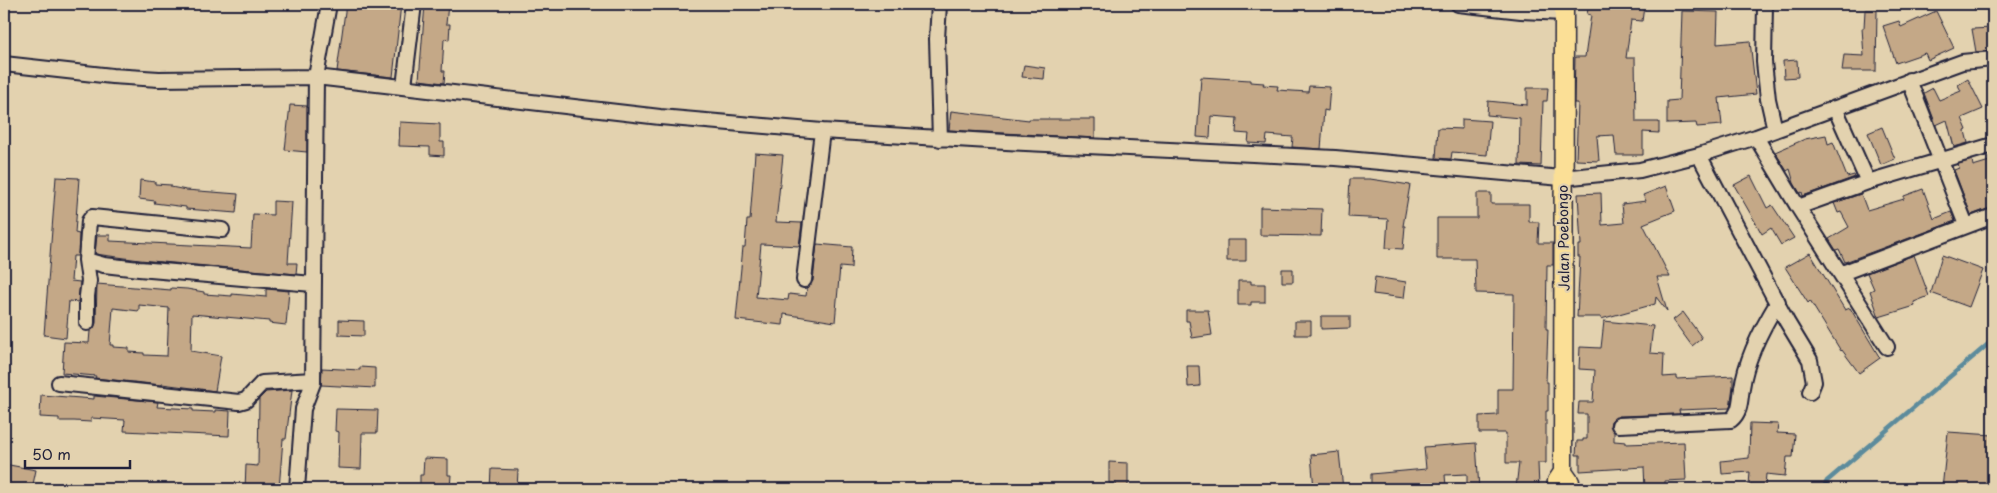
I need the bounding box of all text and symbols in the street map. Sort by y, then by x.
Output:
street label: Jalan Poebongo [1552,185,1574,291]
scale bar [25,438,130,470]
text: 50 m [32,442,71,465]

